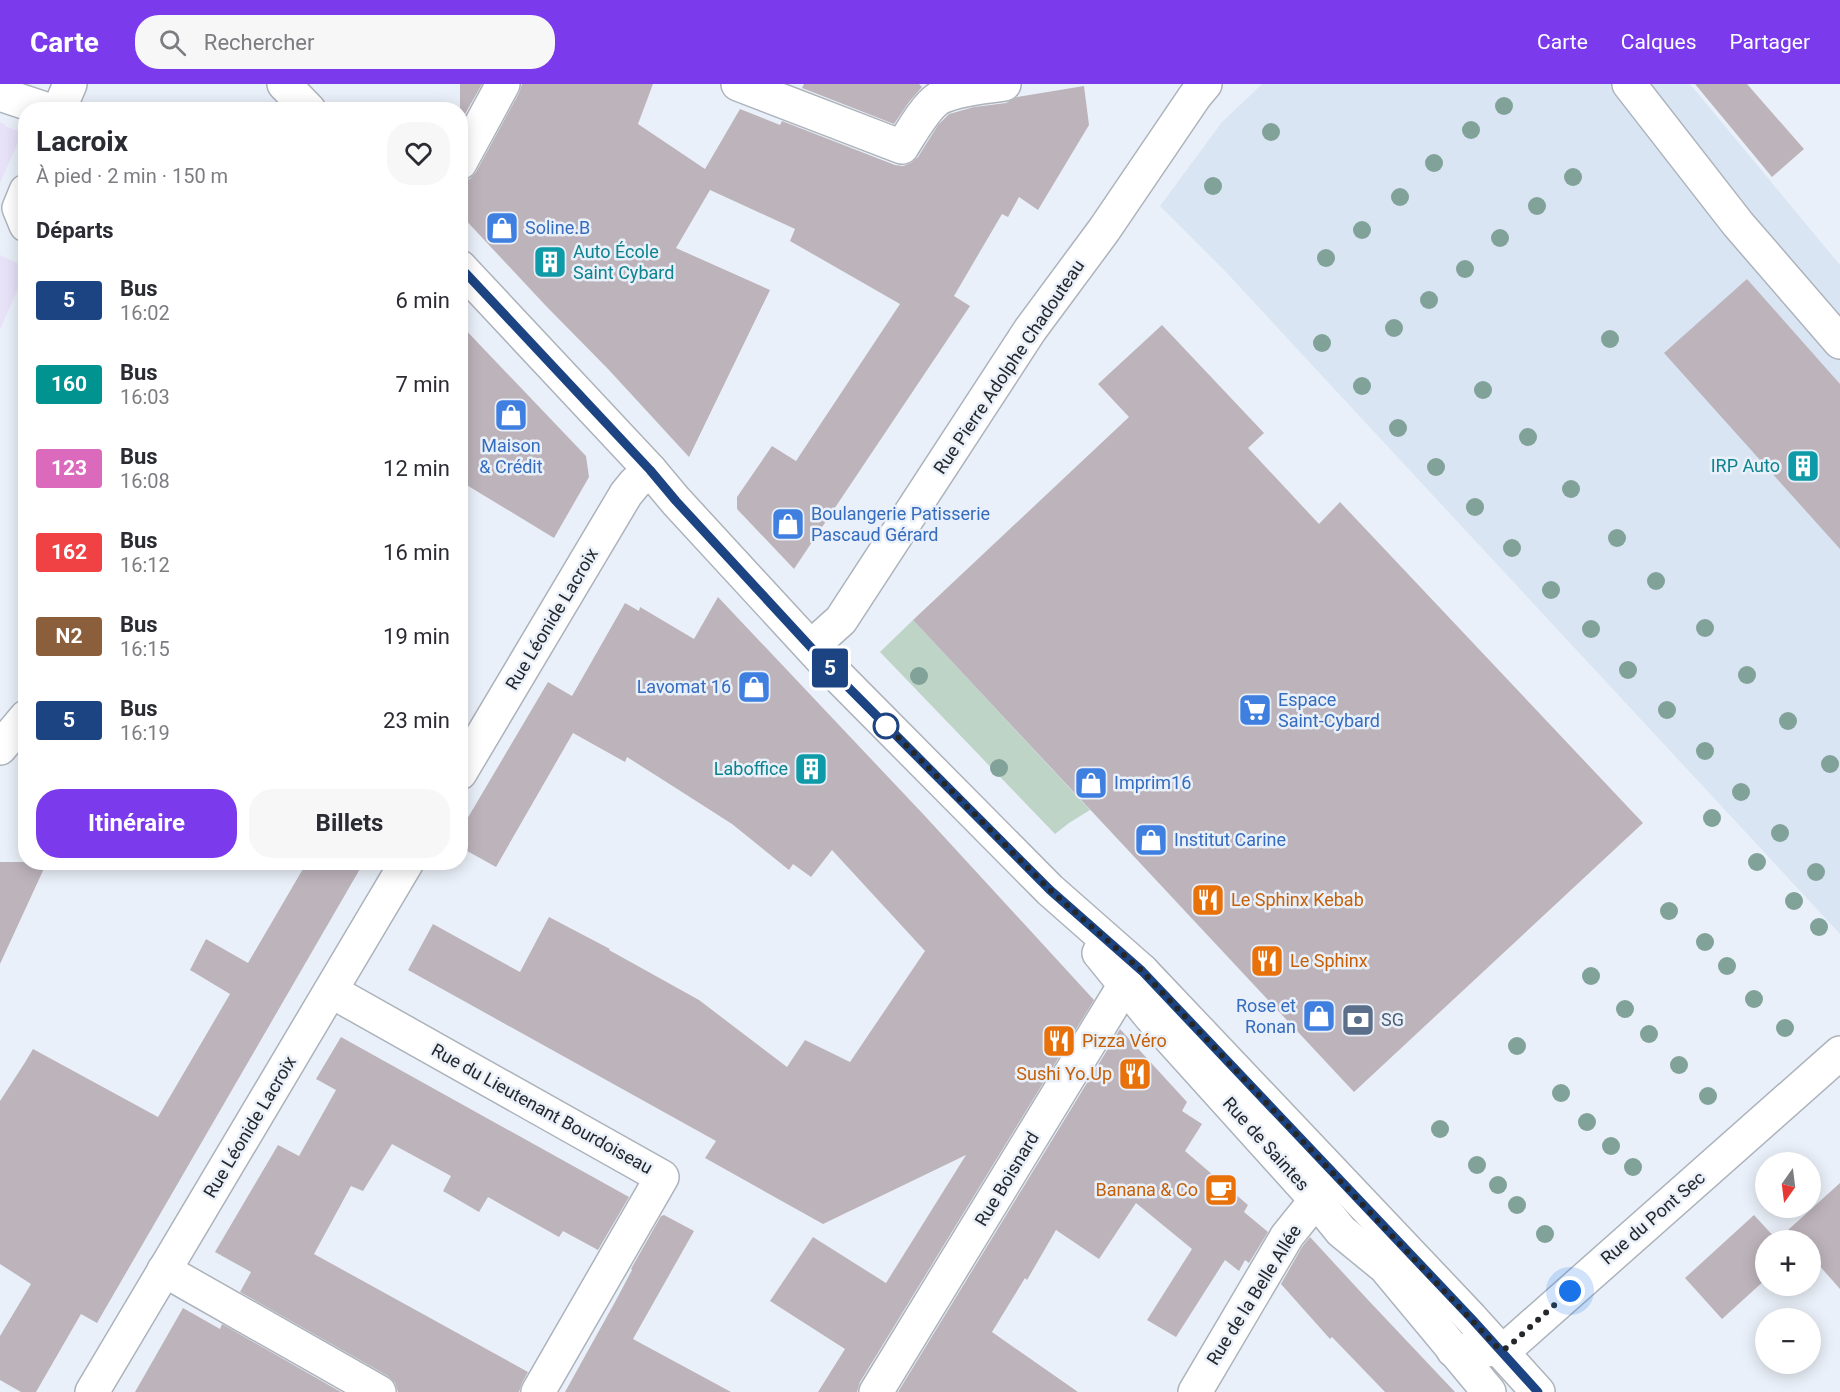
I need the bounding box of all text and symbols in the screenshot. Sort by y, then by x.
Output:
search box [135,15,555,69]
text: Carte [30,26,99,59]
icon: search [156,26,189,59]
text: Rechercher [204,30,314,55]
text: Carte [1537,30,1588,54]
text: Calques [1621,30,1696,54]
text: Partager [1729,30,1810,54]
button: heart [387,122,450,185]
text: Lacroix [36,125,128,158]
text: À pied · 2 min · 150 m [36,164,228,188]
shop icon: Soline.B [484,210,520,246]
place label: Soline.B [525,217,590,238]
text: Départs [36,218,114,243]
place label: Auto École Saint Cybard [573,241,674,283]
building icon: Auto École Saint Cybard [532,244,568,280]
street label: Rue Pierre Adolphe Chadouteau [929,256,1088,478]
text: Bus [120,276,158,301]
text: 5 [63,288,75,312]
text: 6 min [395,288,450,313]
text: 16:02 [120,301,170,325]
text: Bus [120,360,158,385]
text: 160 [51,372,87,396]
text: 7 min [395,372,450,397]
text: 16:03 [120,385,170,409]
shop icon: Maison & Crédit [493,397,529,433]
place label: Maison & Crédit [479,435,543,477]
text: Bus [120,444,158,469]
building icon: IRP Auto [1785,448,1821,484]
place label: IRP Auto [1711,455,1780,476]
text: 123 [51,456,87,480]
text: 12 min [383,456,450,481]
text: 16:08 [120,469,170,493]
place label: Boulangerie Patisserie Pascaud Gérard [811,503,990,545]
shop icon: Boulangerie Patisserie Pascaud Gérard [770,506,806,542]
text: Bus [120,528,158,553]
text: 162 [51,540,87,564]
text: 16 min [383,540,450,565]
street label: Rue Léonide Lacroix [501,544,602,693]
text: 16:12 [120,553,170,577]
text: Bus [120,612,158,637]
text: N2 [56,624,82,648]
text: 19 min [383,624,450,649]
text: 16:15 [120,637,170,661]
line badge: 5 [810,648,850,688]
text: 5 [824,656,836,680]
shop icon: Lavomat 16 [736,669,772,705]
place label: Lavomat 16 [637,676,731,697]
place label: Espace Saint-Cybard [1278,689,1380,731]
supermarket icon: Espace Saint-Cybard [1237,692,1273,728]
text: Bus [120,696,158,721]
text: 5 [63,708,75,732]
text: 23 min [383,708,450,733]
unlabelled marker [873,713,899,739]
text: 16:19 [120,721,170,745]
building icon: Laboffice [793,751,829,787]
place label: Laboffice [714,758,788,779]
shop icon: Imprim16 [1073,765,1109,801]
place label: Imprim16 [1114,772,1191,793]
button: Itinéraire [36,789,237,858]
button: Billets [249,789,450,858]
shop icon: Institut Carine [1133,822,1169,858]
place label: Institut Carine [1174,829,1286,850]
restaurant icon: Le Sphinx Kebab [1190,882,1226,918]
place label: Le Sphinx Kebab [1231,889,1364,910]
restaurant icon: Le Sphinx [1249,943,1285,979]
place label: Le Sphinx [1290,950,1368,971]
place label: Rose et Ronan [1236,995,1296,1037]
shop icon: Rose et Ronan [1301,998,1337,1034]
bank icon: SG [1340,1002,1376,1038]
place label: SG [1381,1009,1404,1030]
restaurant icon: Pizza Véro [1041,1023,1077,1059]
place label: Pizza Véro [1082,1030,1167,1051]
street label: Rue du Lieutenant Bourdoiseau [428,1039,656,1178]
street label: Rue Léonide Lacroix [199,1052,300,1201]
restaurant icon: Sushi Yo.Up [1117,1056,1153,1092]
place label: Sushi Yo.Up [1016,1063,1112,1084]
street label: Rue de Saintes [1219,1093,1314,1195]
street label: Rue Boisnard [970,1128,1043,1230]
north arrow [1755,1152,1821,1218]
map controls [1755,1152,1821,1374]
street label: Rue du Pont Sec [1596,1167,1709,1269]
cafe icon: Banana & Co [1203,1172,1239,1208]
place label: Banana & Co [1095,1179,1198,1200]
street label: Rue de la Belle Allée [1202,1221,1305,1369]
button: + [1755,1230,1821,1296]
your location [1555,1276,1585,1306]
button: − [1755,1308,1821,1374]

